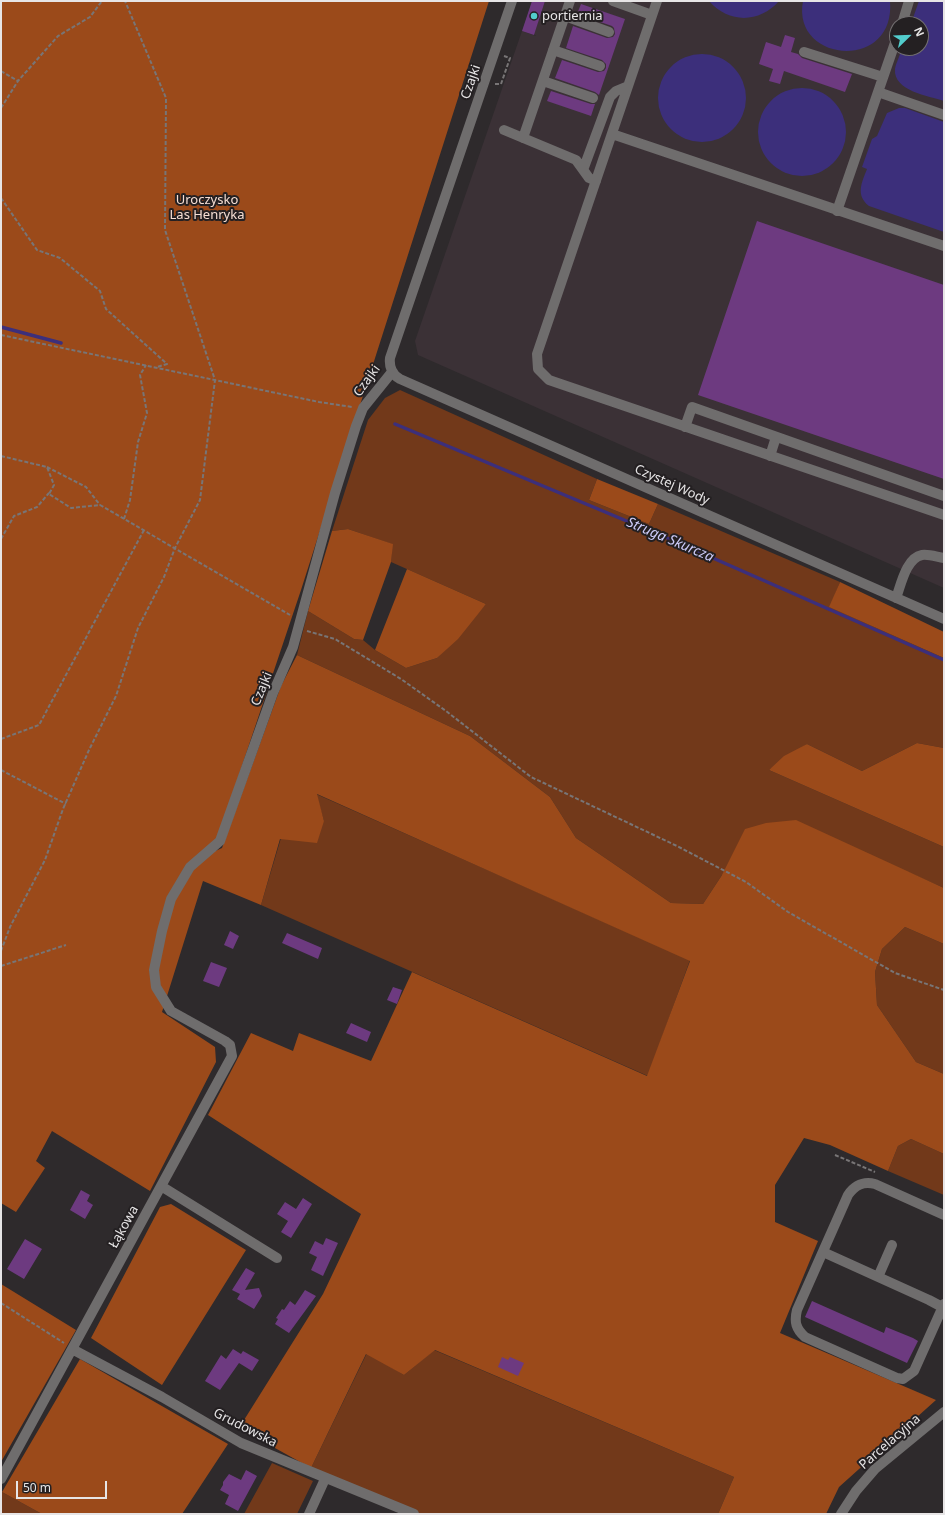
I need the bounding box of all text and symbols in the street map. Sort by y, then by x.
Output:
place label: portiernia [542,8,603,24]
marker: portiernia [529,11,539,21]
north arrow [889,16,929,56]
text: N [911,24,928,39]
street label: Czajki [458,63,484,101]
park label: Uroczysko Las Henryka [170,192,244,223]
street label: Czajki [350,362,384,400]
street label: Czystej Wody [632,462,712,508]
water label: Struga Skurcza [624,514,716,566]
street label: Czajki [248,670,276,708]
street label: Łąkowa [106,1203,142,1251]
street label: Grudowska [211,1405,279,1451]
street label: Parcelacyjna [856,1411,924,1473]
scale bar [18,1473,109,1499]
text: 50 m [23,1479,51,1496]

